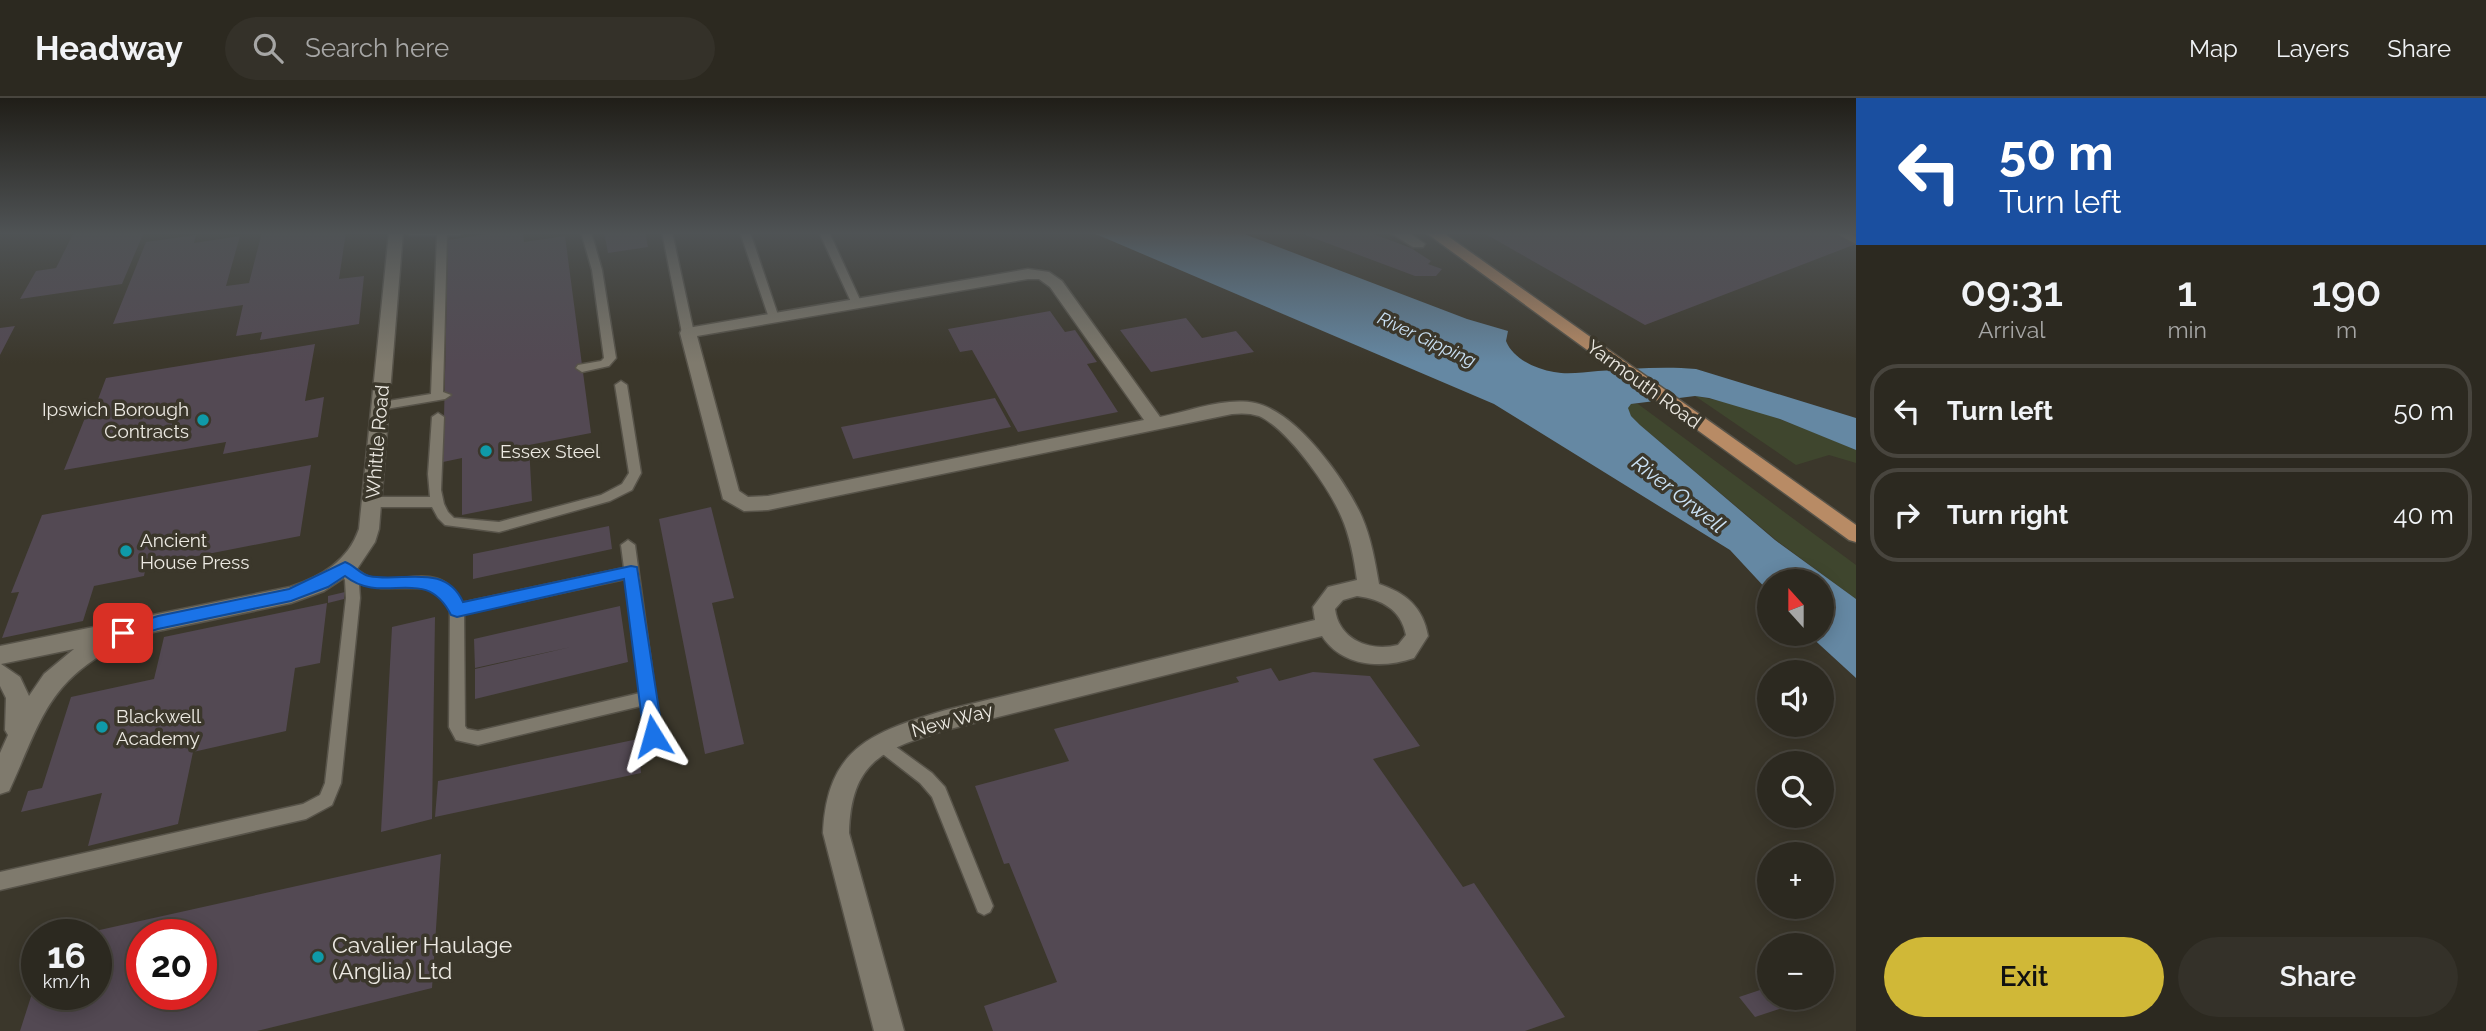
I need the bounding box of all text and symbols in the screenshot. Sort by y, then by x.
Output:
search box [225,17,715,80]
text: Headway [35,29,183,68]
icon: search [249,29,287,67]
text: Search here [305,33,449,63]
text: Map [2189,34,2238,63]
text: Layers [2276,34,2349,63]
text: Share [2387,34,2451,63]
text: 50 m [1999,124,2114,181]
icon: left [1884,126,1975,217]
text: Turn left [1999,183,2121,220]
text: 09:31 [1960,267,2063,316]
text: 1 [2177,267,2197,316]
text: 190 [2311,267,2382,316]
water label: River Gipping [1375,307,1480,371]
text: Arrival [1978,316,2045,343]
text: min [2167,316,2207,343]
text: m [2336,316,2357,343]
street label: Yarmouth Road [1583,335,1705,433]
street label: Whittle Road [361,384,393,500]
icon: left [1888,392,1926,430]
text: Turn left [1947,396,2053,426]
text: 50 m [2393,396,2454,426]
place label: Ipswich Borough Contracts [42,398,189,442]
marker: Ipswich Borough Contracts [195,412,211,428]
place label: Essex Steel [500,440,601,462]
marker: Essex Steel [478,443,494,459]
water label: River Orwell [1627,450,1731,538]
icon: right [1888,496,1926,534]
text: Turn right [1947,500,2068,530]
text: 40 m [2393,500,2454,530]
place label: Ancient House Press [140,529,249,573]
marker: Ancient House Press [118,543,134,559]
north arrow [1757,569,1834,646]
map controls [1757,569,1834,1010]
pin [93,603,153,663]
icon: arrive [104,614,142,652]
button: sound [1757,660,1834,737]
position arrow [616,699,690,773]
street label: New Way [909,699,995,741]
place label: Blackwell Academy [116,705,202,749]
marker: Blackwell Academy [94,719,110,735]
button: search [1757,751,1834,828]
button: + [1757,842,1834,919]
speed limit sign: 20 [126,919,217,1010]
place label: Cavalier Haulage (Anglia) Ltd [332,931,512,984]
button: − [1757,933,1834,1010]
text: 16 [47,935,86,976]
button: Exit [1884,937,2164,1017]
button: Share [2178,937,2458,1017]
marker: Cavalier Haulage (Anglia) Ltd [310,949,326,965]
text: km/h [43,971,90,992]

